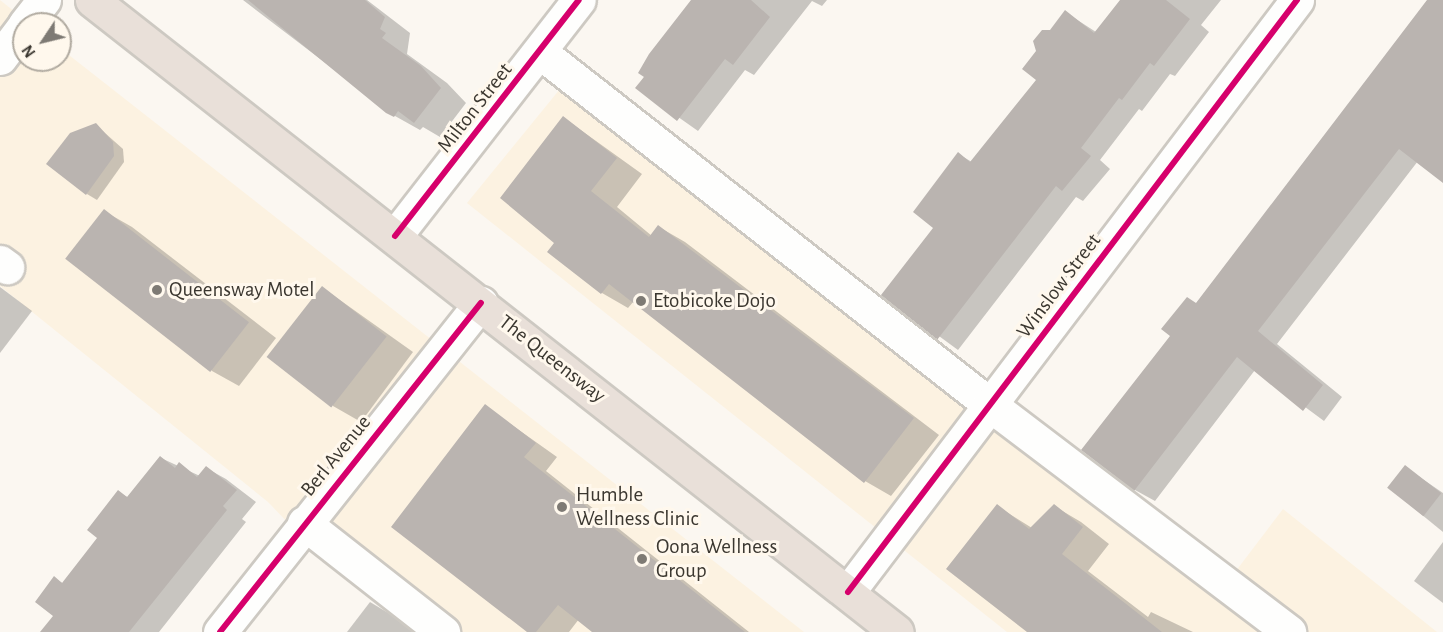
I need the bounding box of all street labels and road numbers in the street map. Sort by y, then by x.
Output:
street label: Milton Street [432,58,518,158]
street label: Winslow Street [1011,229,1107,343]
street label: The Queensway [494,310,610,408]
street label: Berl Avenue [296,410,376,502]

